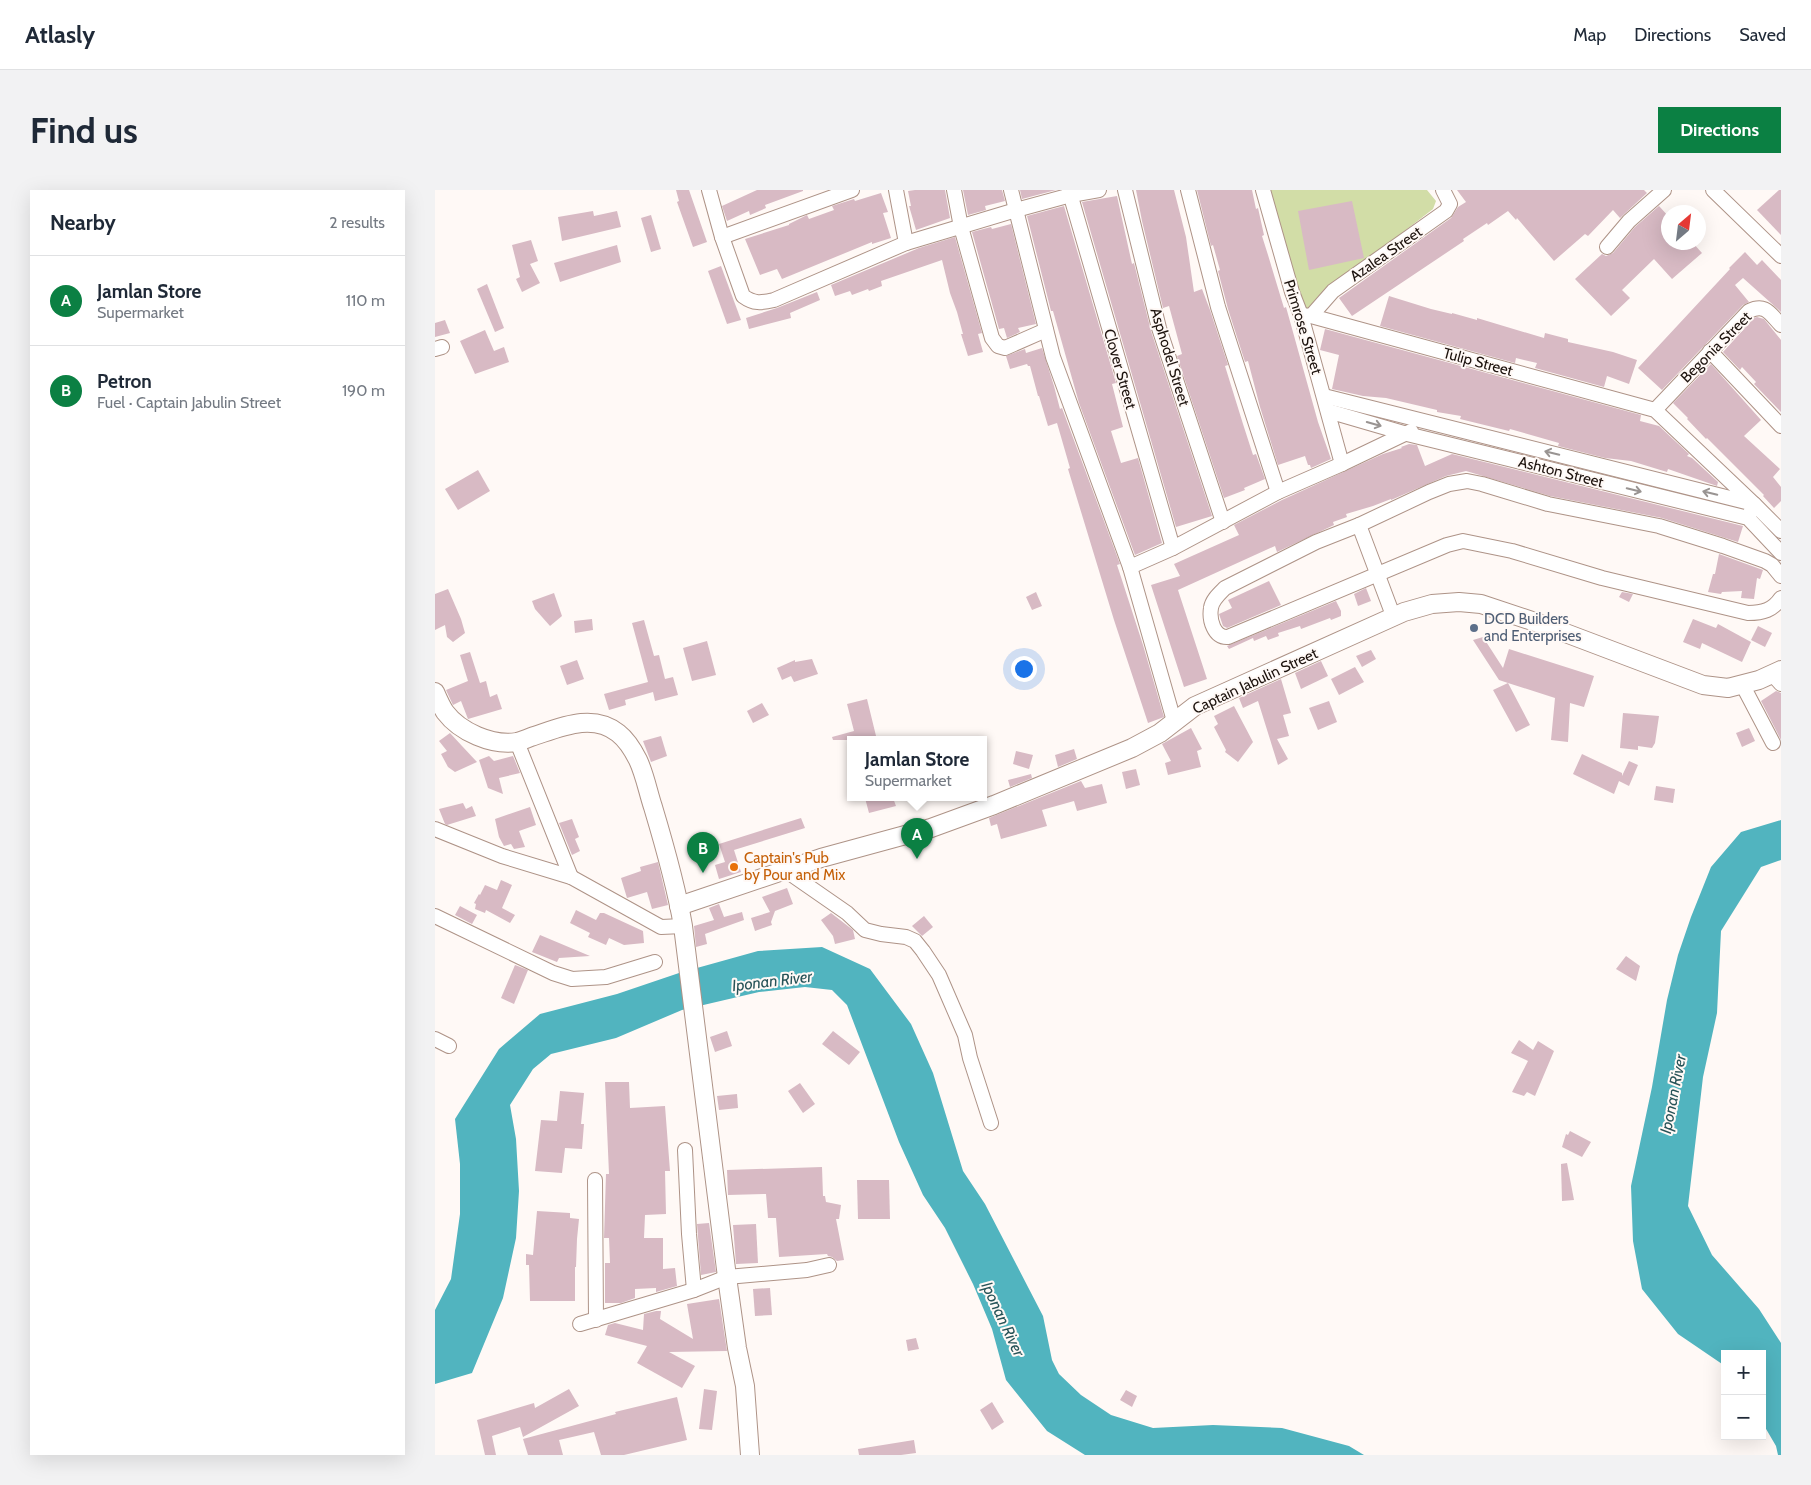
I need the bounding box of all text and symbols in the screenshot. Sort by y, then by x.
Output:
text: Atlasly [25,20,95,49]
text: Map [1573,24,1606,46]
text: Directions [1634,24,1711,46]
text: Saved [1739,24,1786,46]
button: Directions [1658,107,1781,153]
text: Find us [30,109,138,152]
north arrow [1661,205,1706,250]
text: Nearby [50,210,116,235]
text: 2 results [329,213,385,232]
street label: Azalea Street [1347,223,1425,285]
street label: Primrose Street [1280,277,1326,377]
text: Jamlan Store [97,280,201,303]
text: A [61,291,71,310]
text: 110 m [346,291,385,310]
text: Supermarket [97,303,184,322]
street label: Asphodel Street [1147,306,1193,408]
street label: Begonia Street [1677,308,1755,386]
street label: Clover Street [1100,327,1140,411]
street label: Tulip Street [1441,344,1515,380]
text: Petron [97,370,152,393]
text: B [61,381,71,400]
text: 190 m [342,381,385,400]
text: Fuel · Captain Jabulin Street [97,393,281,412]
one-way arrow [1366,420,1382,430]
one-way arrow [1545,448,1561,457]
street label: Ashton Street [1517,453,1605,491]
one-way arrow [1625,486,1641,495]
one-way arrow [1702,488,1718,497]
place label: DCD Builders and Enterprises [1484,610,1582,645]
marker: DCD Builders and Enterprises [1468,622,1480,634]
street label: Captain Jabulin Street [1190,644,1320,718]
your location [1011,656,1037,682]
popup [847,736,987,801]
text: Jamlan Store [865,748,969,771]
text: Supermarket [865,771,952,790]
pin: A [901,818,933,859]
pin: B [687,832,719,873]
place label: Captain's Pub by Pour and Mix [744,849,845,884]
marker: Captain's Pub by Pour and Mix [728,861,740,873]
water label: Iponan River [731,967,814,995]
water label: Iponan River [1656,1052,1690,1135]
water label: Iponan River [977,1279,1029,1360]
map controls [1721,1350,1766,1440]
button: + [1721,1350,1766,1395]
button: − [1721,1395,1766,1440]

